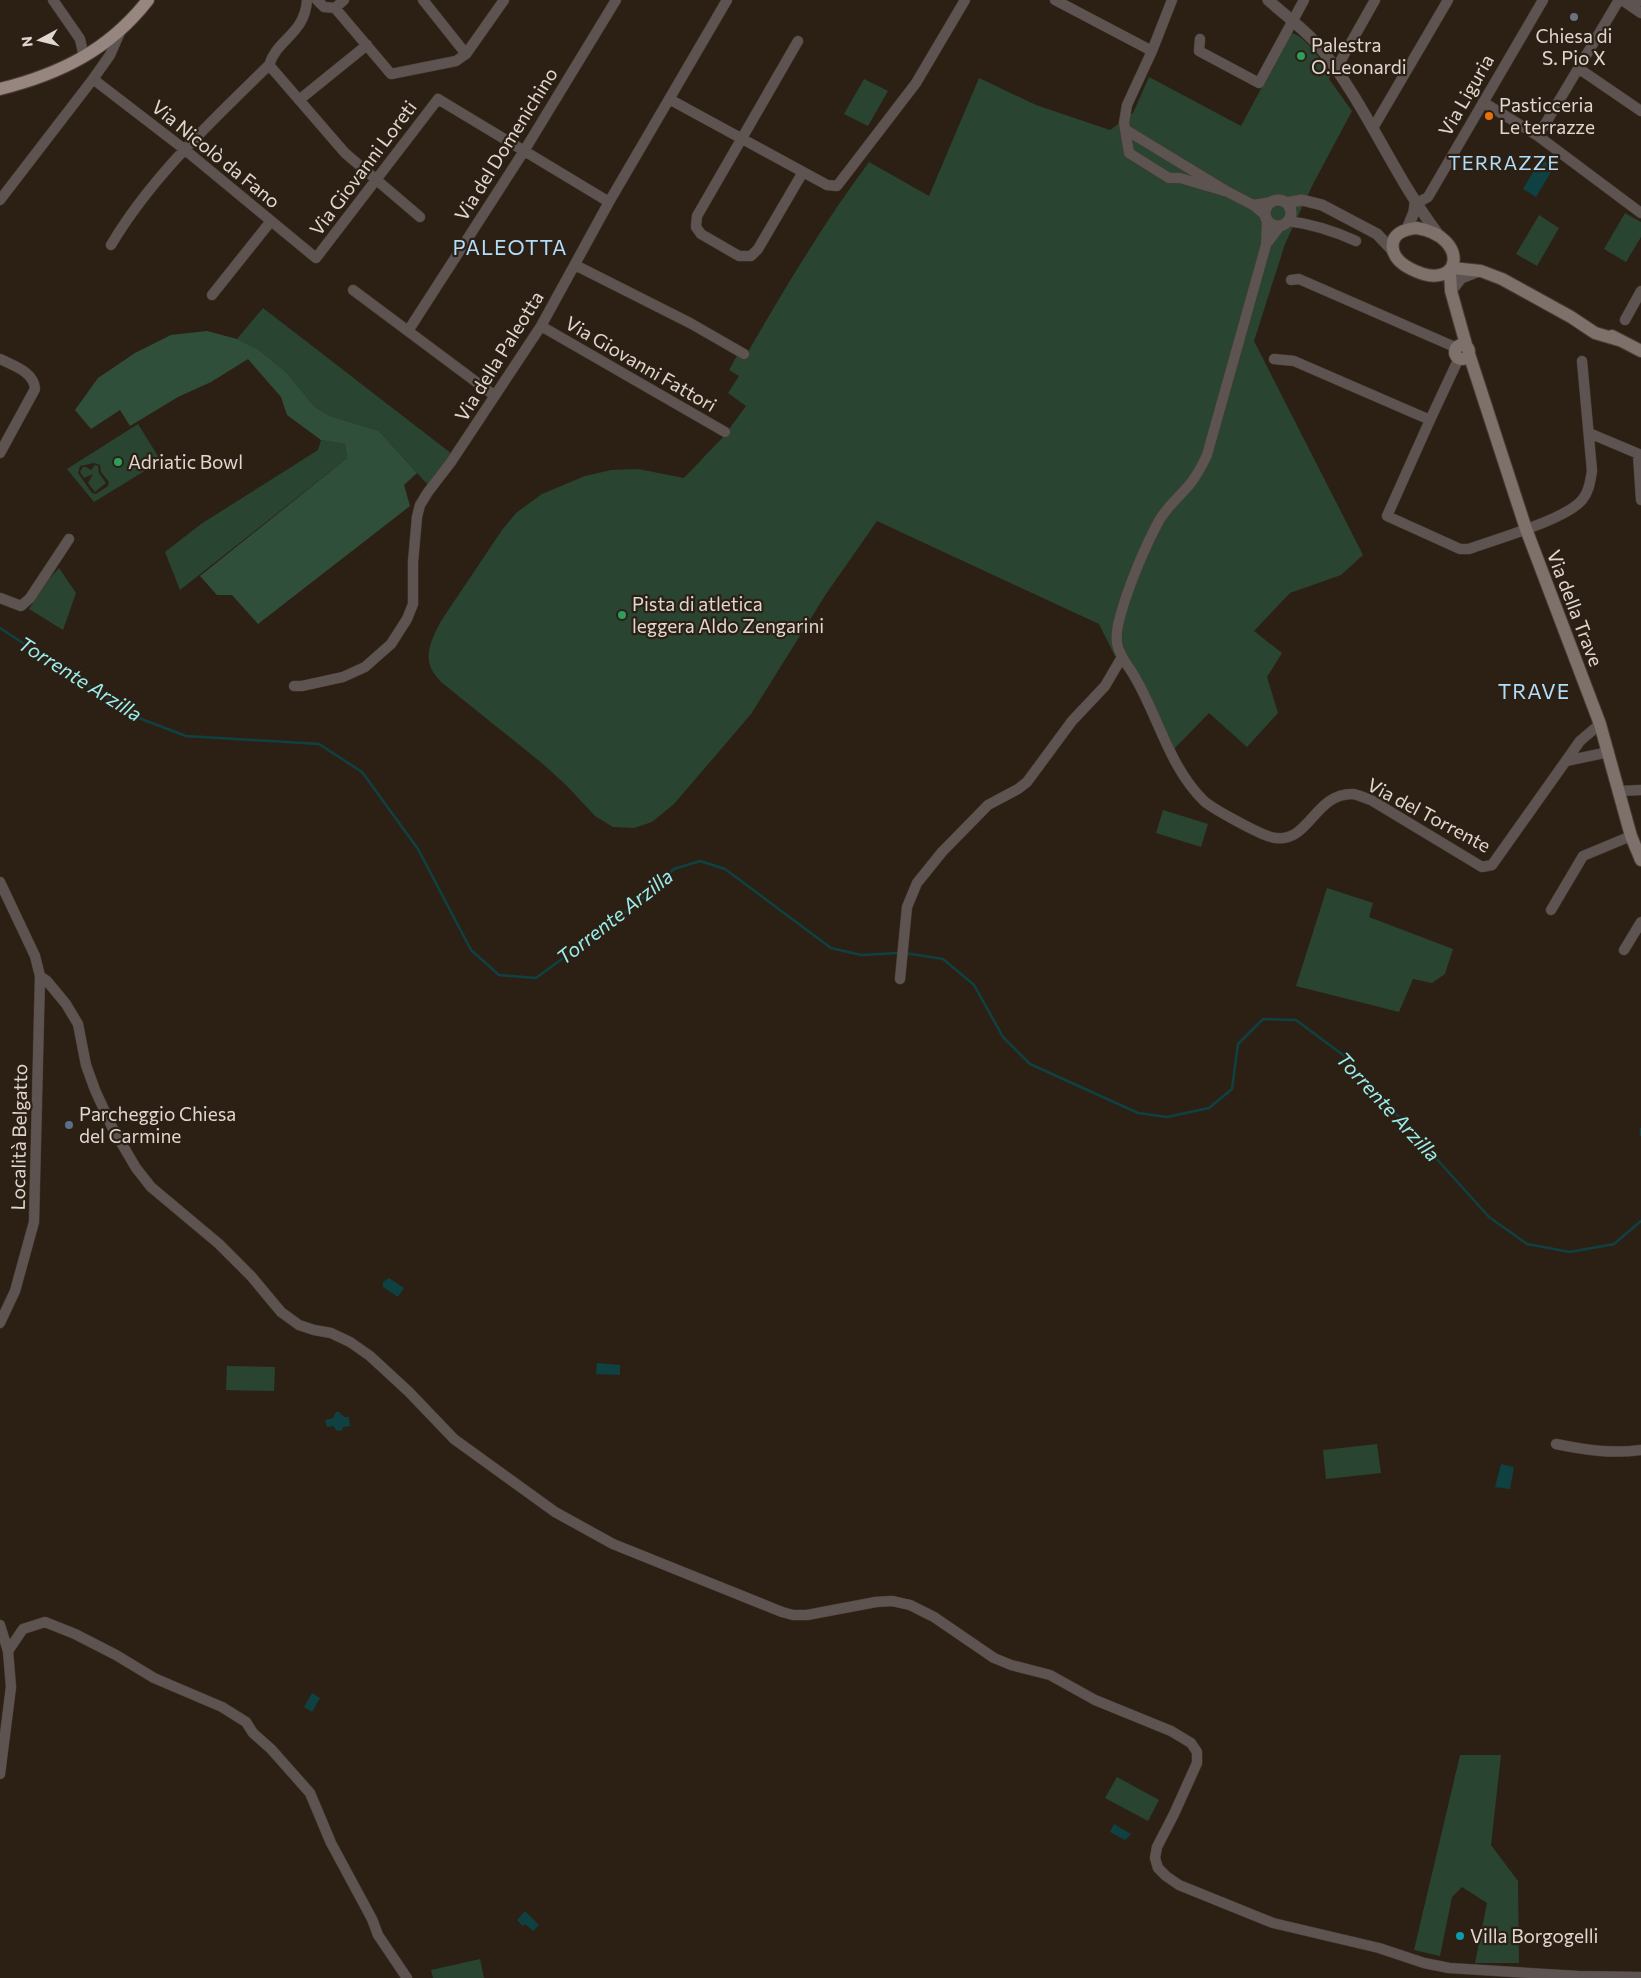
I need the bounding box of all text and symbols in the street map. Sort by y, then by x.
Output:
marker: Chiesa di S. Pio X [1568,11,1580,23]
north arrow [15,15,65,65]
place label: Chiesa di S. Pio X [1536,24,1612,69]
place label: Palestra O.Leonardi [1311,33,1407,78]
text: N [18,35,36,48]
marker: Palestra O.Leonardi [1295,50,1307,62]
street label: Via Liguria [1433,50,1498,140]
street label: Via del Domenichino [449,63,562,224]
place label: Pasticceria Le terrazze [1499,93,1595,138]
street label: Via Nicolò da Fano [147,95,285,212]
street label: Via Giovanni Loreti [304,96,421,240]
marker: Pasticceria Le terrazze [1483,110,1495,122]
district label: TERRAZZE [1448,150,1560,174]
district label: PALEOTTA [452,234,568,259]
street label: Via della Paleotta [449,286,548,425]
street label: Via Giovanni Fattori [562,311,721,416]
place label: Adriatic Bowl [128,450,243,473]
marker: Adriatic Bowl [112,456,124,468]
street label: Via della Trave [1543,546,1608,669]
place label: Pista di atletica leggera Aldo Zengarini [632,592,824,637]
marker: Pista di atletica leggera Aldo Zengarini [616,609,628,621]
water label: Torrente Arzilla [14,631,147,726]
district label: TRAVE [1498,678,1570,703]
street label: Via del Torrente [1364,772,1495,857]
water label: Torrente Arzilla [552,863,677,969]
water label: Torrente Arzilla [1332,1047,1446,1166]
street label: Località Belgatto [6,1064,31,1210]
place label: Parcheggio Chiesa del Carmine [79,1102,236,1147]
marker: Parcheggio Chiesa del Carmine [63,1119,75,1131]
place label: Villa Borgogelli [1470,1924,1599,1947]
marker: Villa Borgogelli [1454,1930,1466,1942]

